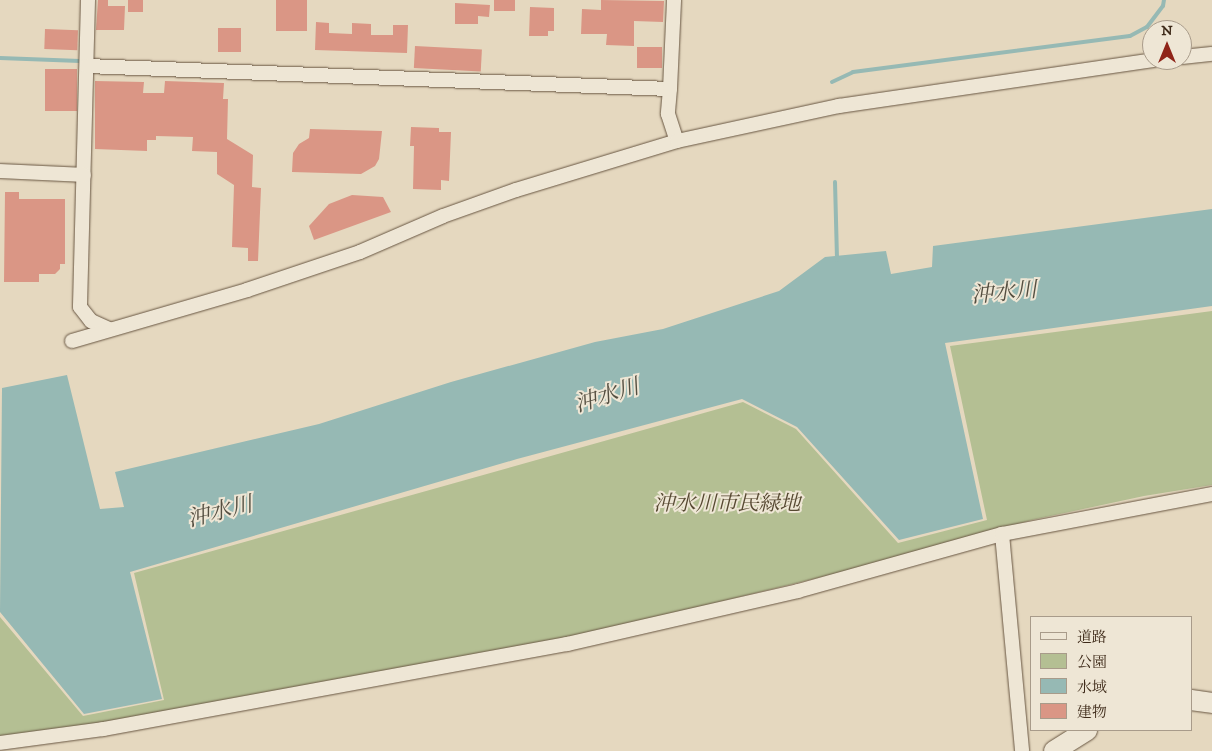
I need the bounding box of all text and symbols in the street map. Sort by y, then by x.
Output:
north arrow [1142,20,1192,70]
text: N [1161,22,1173,40]
water label: 沖水川 [970,277,1038,309]
water label: 沖水川 [572,374,642,418]
water label: 沖水川 [185,491,255,533]
park label: 沖水川市民緑地 [654,491,800,517]
legend [1030,616,1192,731]
text: 道路 [1077,628,1107,647]
text: 公園 [1077,653,1107,672]
text: 水域 [1077,678,1107,697]
text: 建物 [1077,703,1107,722]

